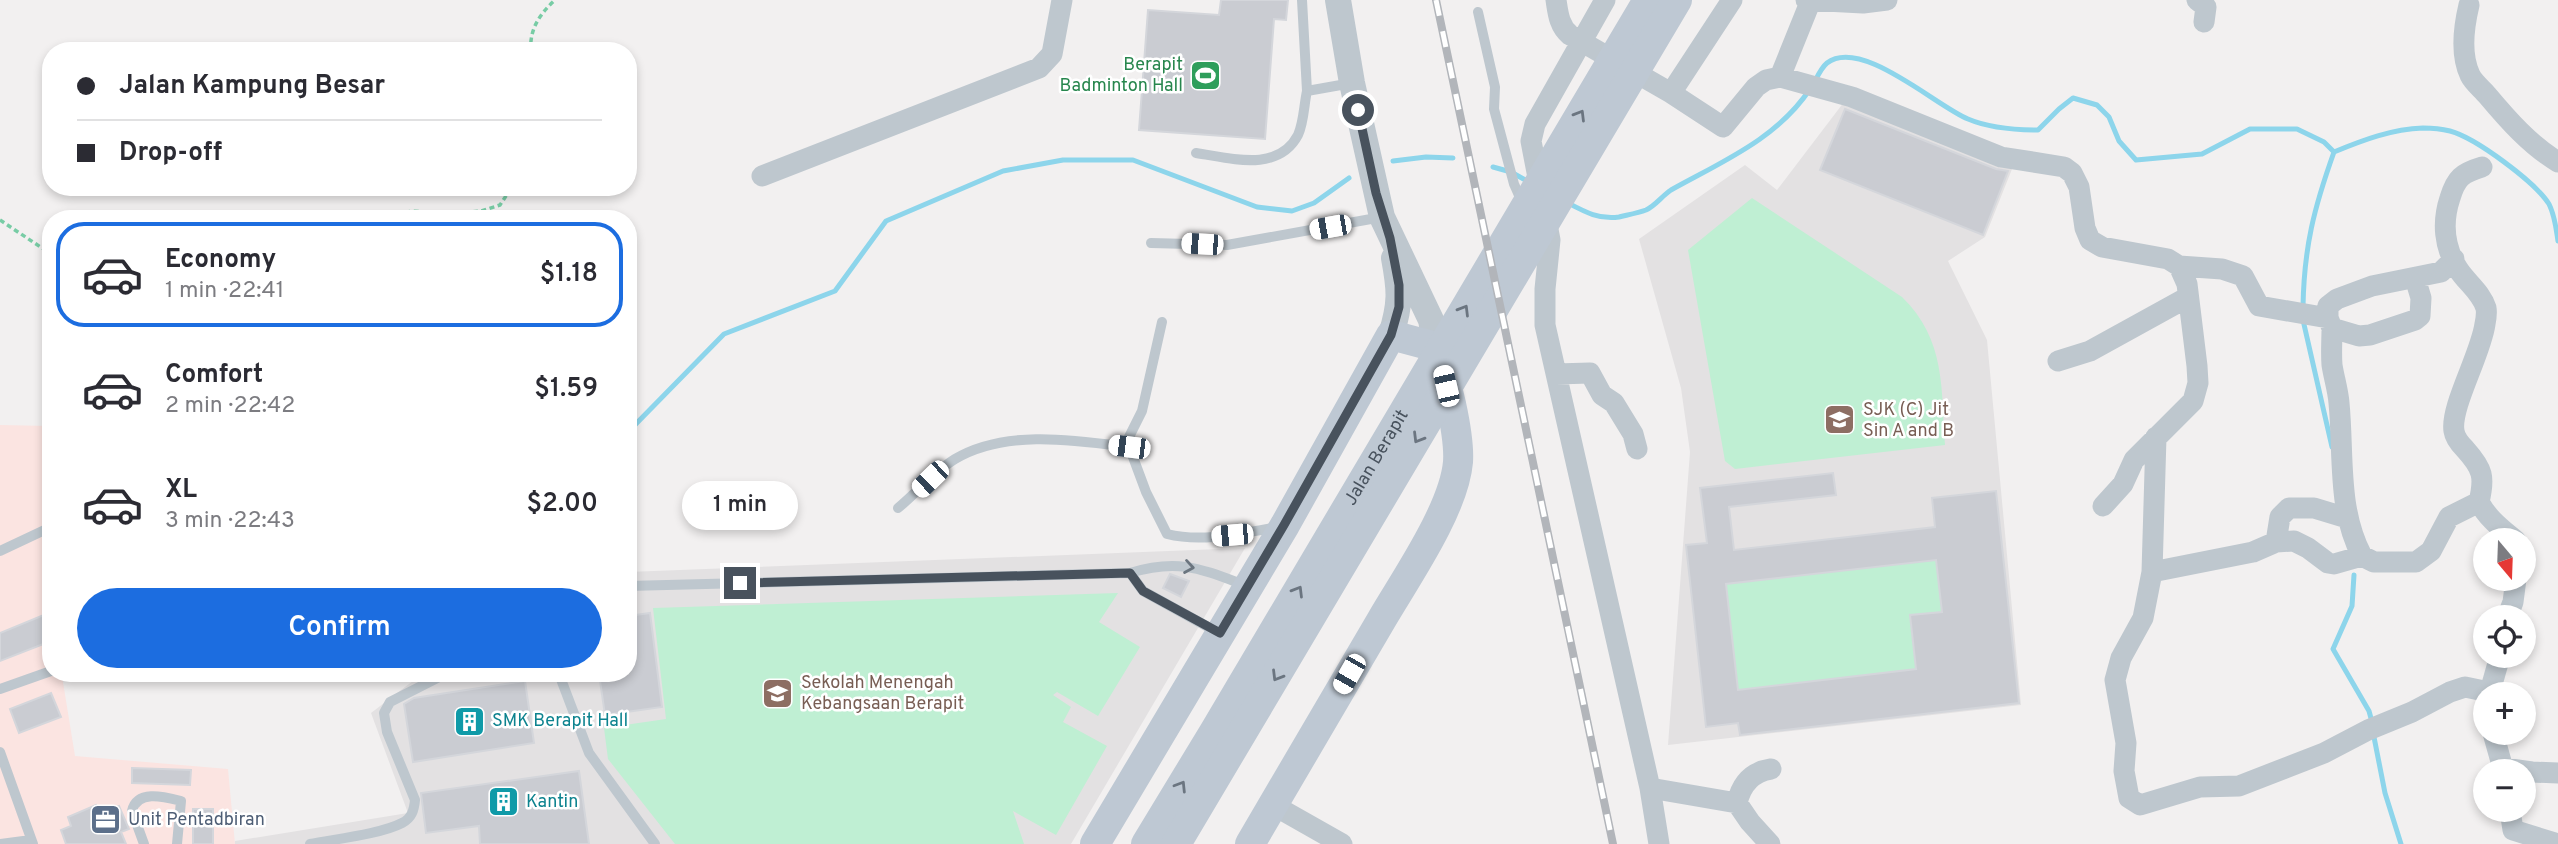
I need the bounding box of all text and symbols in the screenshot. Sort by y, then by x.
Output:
place label: Berapit Badminton Hall [1060,54,1183,98]
sports icon: Berapit Badminton Hall [1189,58,1223,92]
text: Jalan Kampung Besar [119,70,385,103]
route start [1342,94,1374,126]
one-way arrow [1572,109,1585,122]
text: Drop-off [119,137,222,170]
car [1308,213,1353,241]
car [1181,232,1224,256]
icon: car [81,243,144,306]
text: Economy [165,244,276,277]
text: $1.18 [540,258,598,291]
text: 1 min · 22:41 [165,277,284,306]
one-way arrow [1455,305,1468,318]
icon: car [81,358,144,421]
text: Comfort [165,359,263,392]
car [1432,363,1461,409]
text: $1.59 [534,373,598,406]
text: 2 min · 22:42 [165,392,295,421]
place label: SJK (C) Jit Sin A and B [1863,399,1954,443]
school or university icon: SJK (C) Jit Sin A and B [1823,403,1857,437]
street label: Jalan Berapit [1339,405,1414,510]
one-way arrow [1413,431,1426,444]
car [1107,434,1152,460]
car [908,457,953,501]
icon: car [81,473,144,536]
text: XL [165,474,197,507]
callout: 1 min [682,482,798,530]
text: $2.00 [526,488,598,521]
text: 1 min [713,491,767,520]
text: 3 min · 22:43 [165,507,295,536]
car [1211,523,1254,547]
north arrow [2473,528,2536,592]
map controls [2473,528,2536,822]
one-way arrow [1183,560,1195,575]
route end [724,567,756,599]
one-way arrow [1290,585,1303,598]
button: Confirm [77,588,602,668]
button: locate [2473,605,2536,668]
car [1330,651,1369,697]
one-way arrow [1272,668,1285,681]
place label: Sekolah Menengah Kebangsaan Berapit [801,672,964,716]
school or university icon: Sekolah Menengah Kebangsaan Berapit [761,676,795,710]
button: + [2473,682,2536,745]
building icon: SMK Berapit Hall [452,704,486,738]
place label: SMK Berapit Hall [492,710,628,733]
button: − [2473,759,2536,822]
one-way arrow [1173,780,1186,793]
building icon: Kantin [486,785,520,819]
place label: Kantin [526,791,578,814]
office icon: Unit Pentadbiran [88,803,122,837]
place label: Unit Pentadbiran [128,809,265,832]

